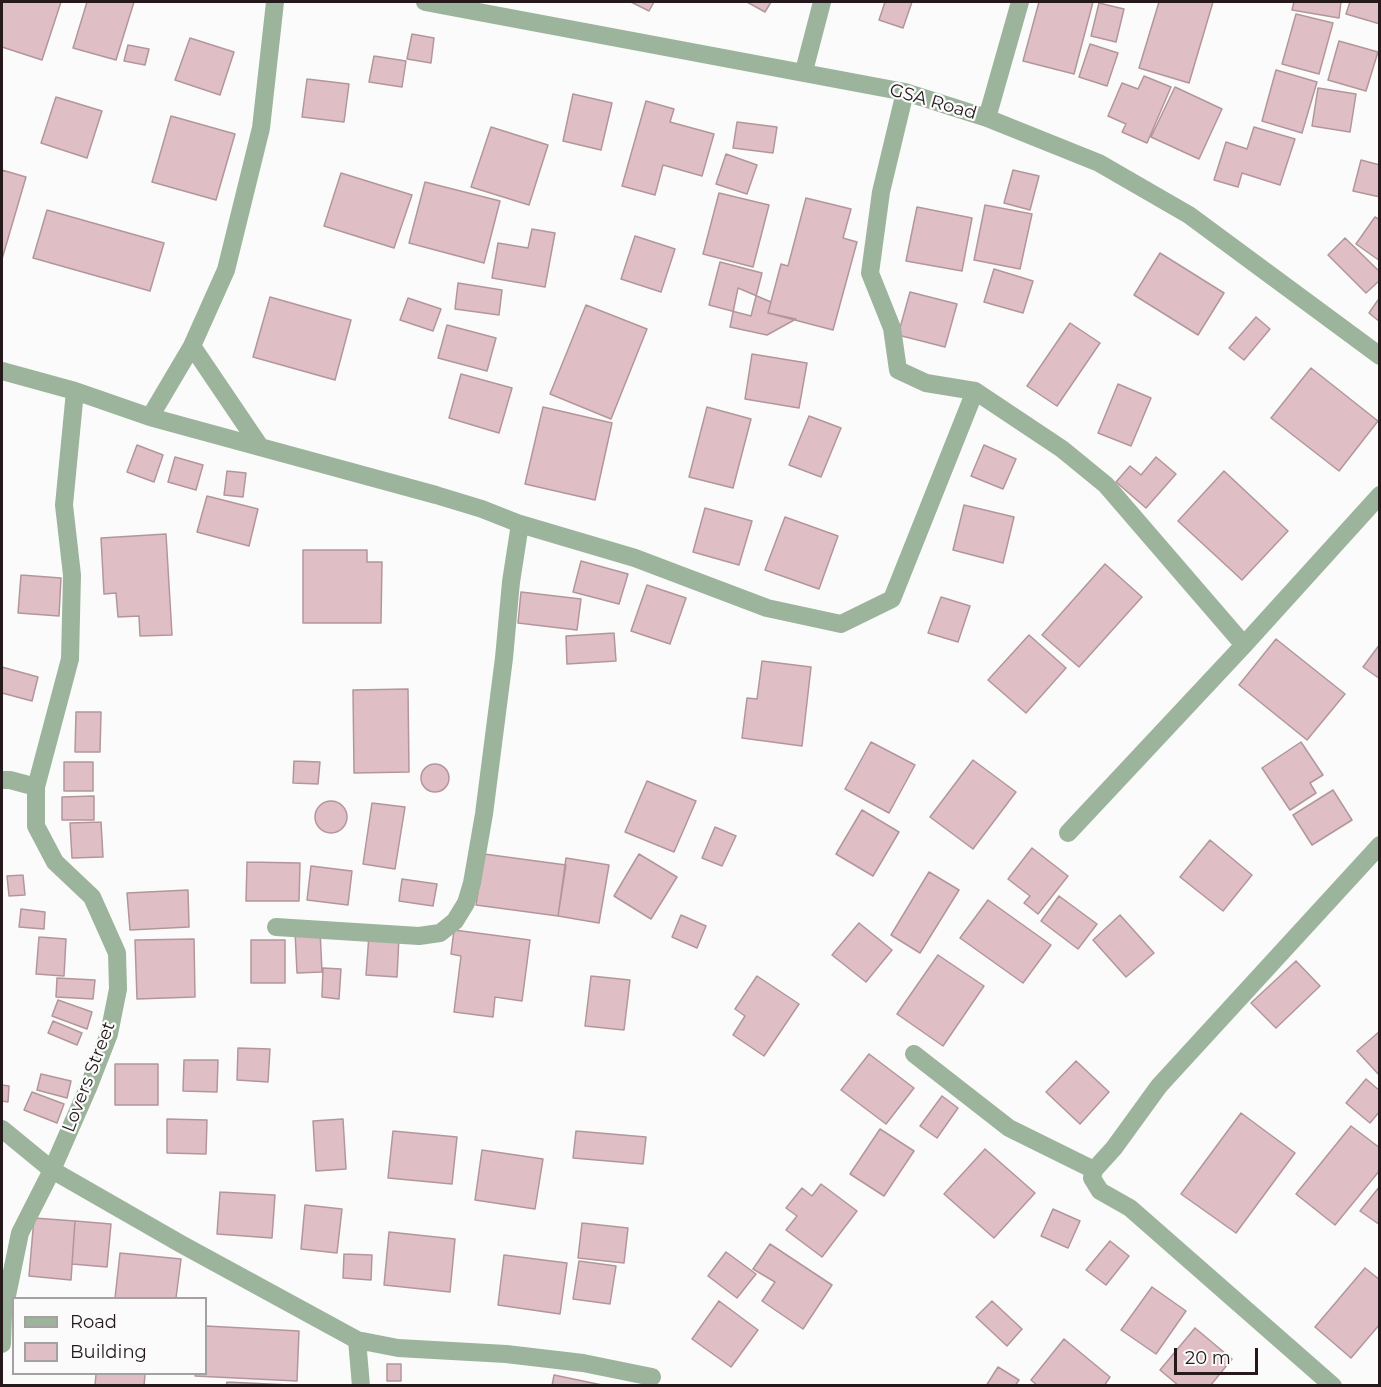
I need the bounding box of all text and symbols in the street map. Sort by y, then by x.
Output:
street label: GSA Road [887,79,979,125]
street label: Lovers Street [58,1019,120,1135]
legend [12,1297,207,1375]
text: Road [70,1311,117,1333]
scale bar [1177,1336,1261,1374]
text: Building [70,1341,147,1363]
text: 20 m [1185,1347,1231,1369]

